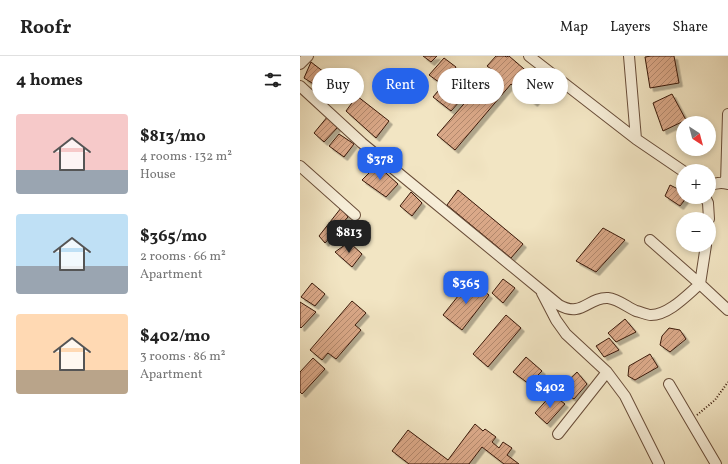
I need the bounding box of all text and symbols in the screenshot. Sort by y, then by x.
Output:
text: Roofr [20,15,71,41]
text: Map [560,18,588,37]
text: Layers [610,18,650,37]
text: Share [672,18,708,37]
chip: Buy [312,68,364,104]
chip: Rent [372,68,429,104]
chip: Filters [437,68,504,104]
chip: New [512,68,568,104]
text: 4 homes [16,69,83,92]
icon: filters [262,69,284,91]
north arrow [676,116,716,156]
map controls [676,116,716,252]
text: $813/mo [140,125,206,148]
icon: home [48,130,96,178]
pin: $378 [356,147,404,181]
text: 4 rooms · 132 m² [140,148,232,166]
text: $378 [367,151,394,169]
button: + [676,164,716,204]
text: House [140,166,176,184]
button: − [676,212,716,252]
pin: $813 [325,220,373,254]
text: $813 [336,224,362,242]
text: $365/mo [140,225,207,248]
icon: home [48,230,96,278]
text: 2 rooms · 66 m² [140,248,226,266]
text: Apartment [140,266,203,284]
pin: $365 [442,271,490,305]
text: $365 [452,275,480,293]
text: $402/mo [140,325,210,348]
icon: home [48,330,96,378]
text: 3 rooms · 86 m² [140,348,225,366]
text: Apartment [140,366,203,384]
pin: $402 [526,375,574,409]
text: $402 [535,379,565,397]

